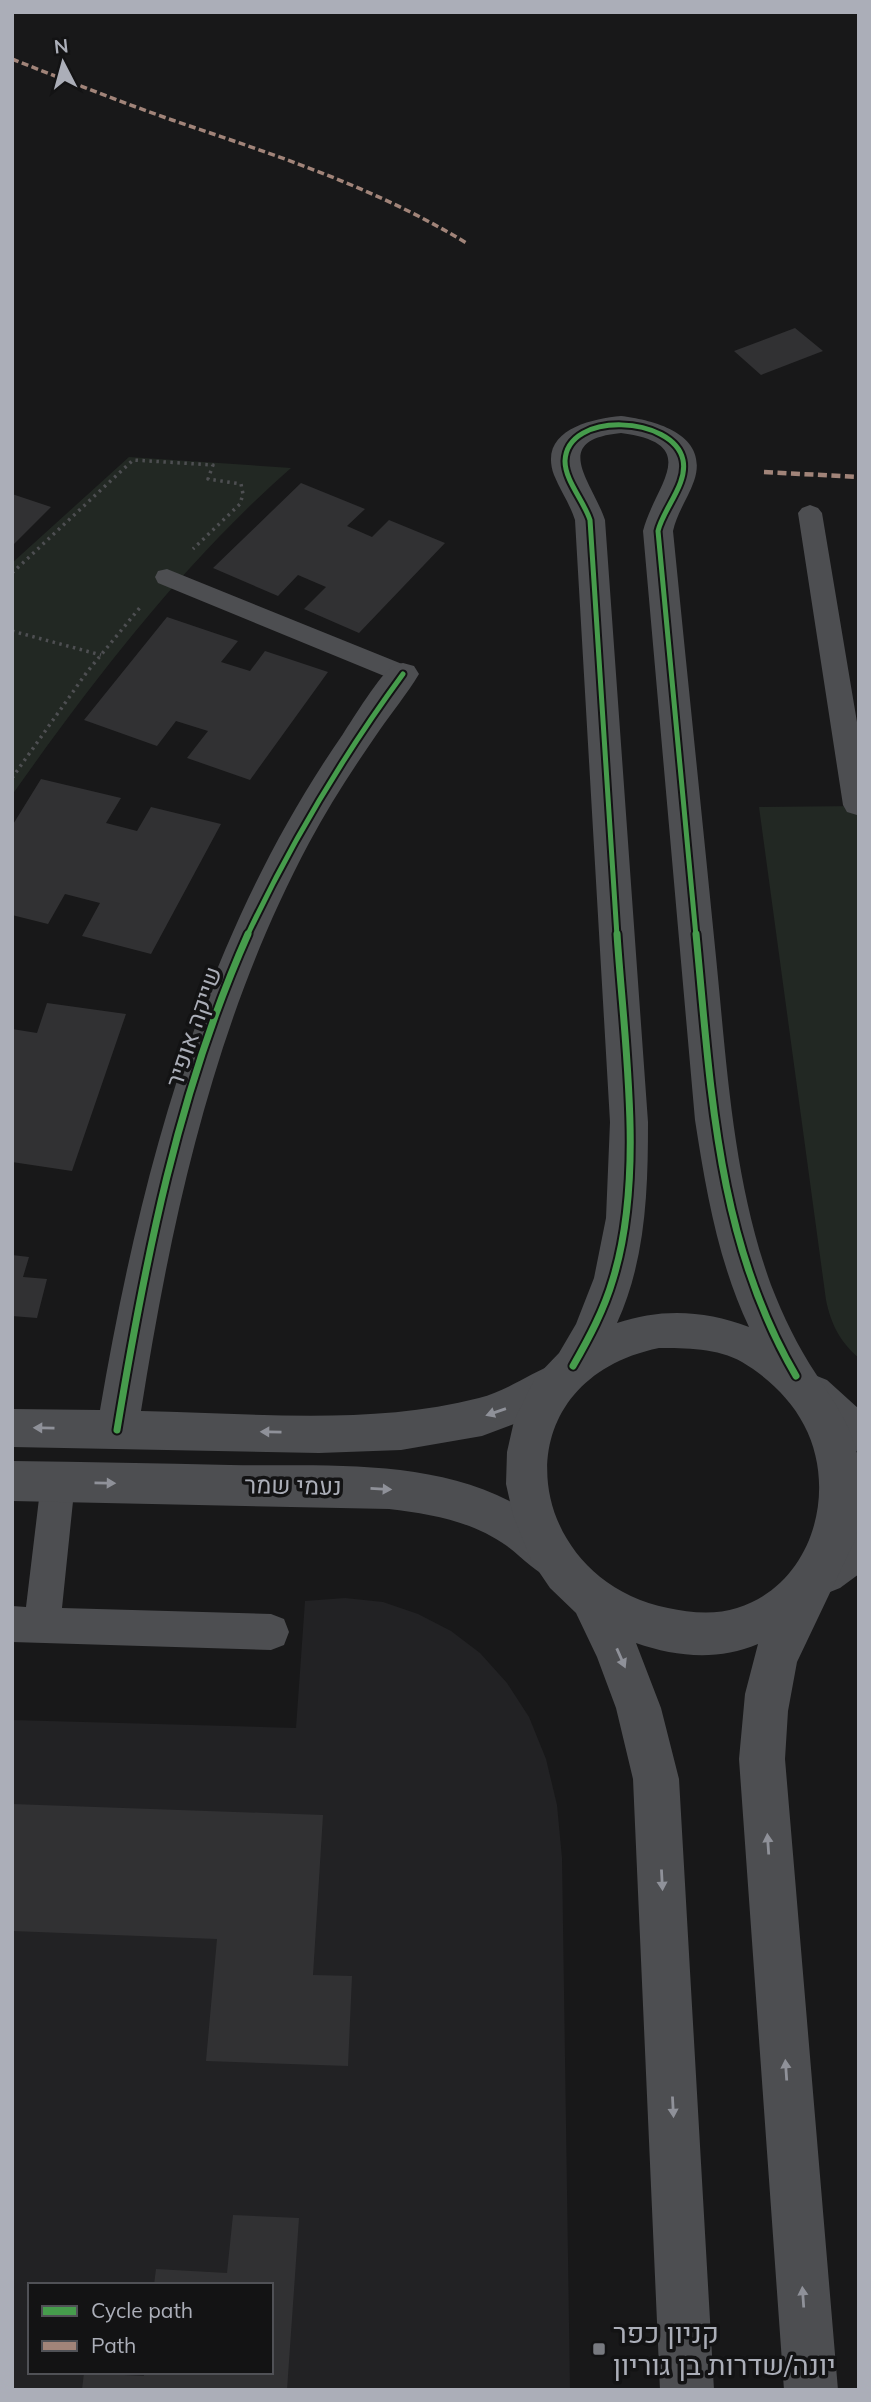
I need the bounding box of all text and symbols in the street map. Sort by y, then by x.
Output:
north arrow [28,28,98,98]
text: N [53,33,70,59]
street label: שייקה אופיר [158,963,228,1091]
one-way arrow [485,1407,506,1418]
one-way arrow [32,1423,54,1434]
one-way arrow [260,1426,282,1438]
street label: נעמי שמר [244,1469,342,1501]
one-way arrow [94,1477,116,1488]
one-way arrow [371,1484,393,1495]
one-way arrow [615,1648,627,1668]
one-way arrow [762,1832,773,1854]
one-way arrow [657,1869,668,1891]
one-way arrow [780,2059,791,2081]
one-way arrow [668,2096,679,2118]
legend [28,2283,273,2374]
one-way arrow [797,2286,808,2308]
text: Cycle path [91,2297,193,2323]
place label: קניון כפר יונה/שדרות בן גוריון [613,2315,836,2382]
text: Path [91,2332,136,2358]
marker: קניון כפר יונה/שדרות בן גוריון [591,2341,607,2357]

